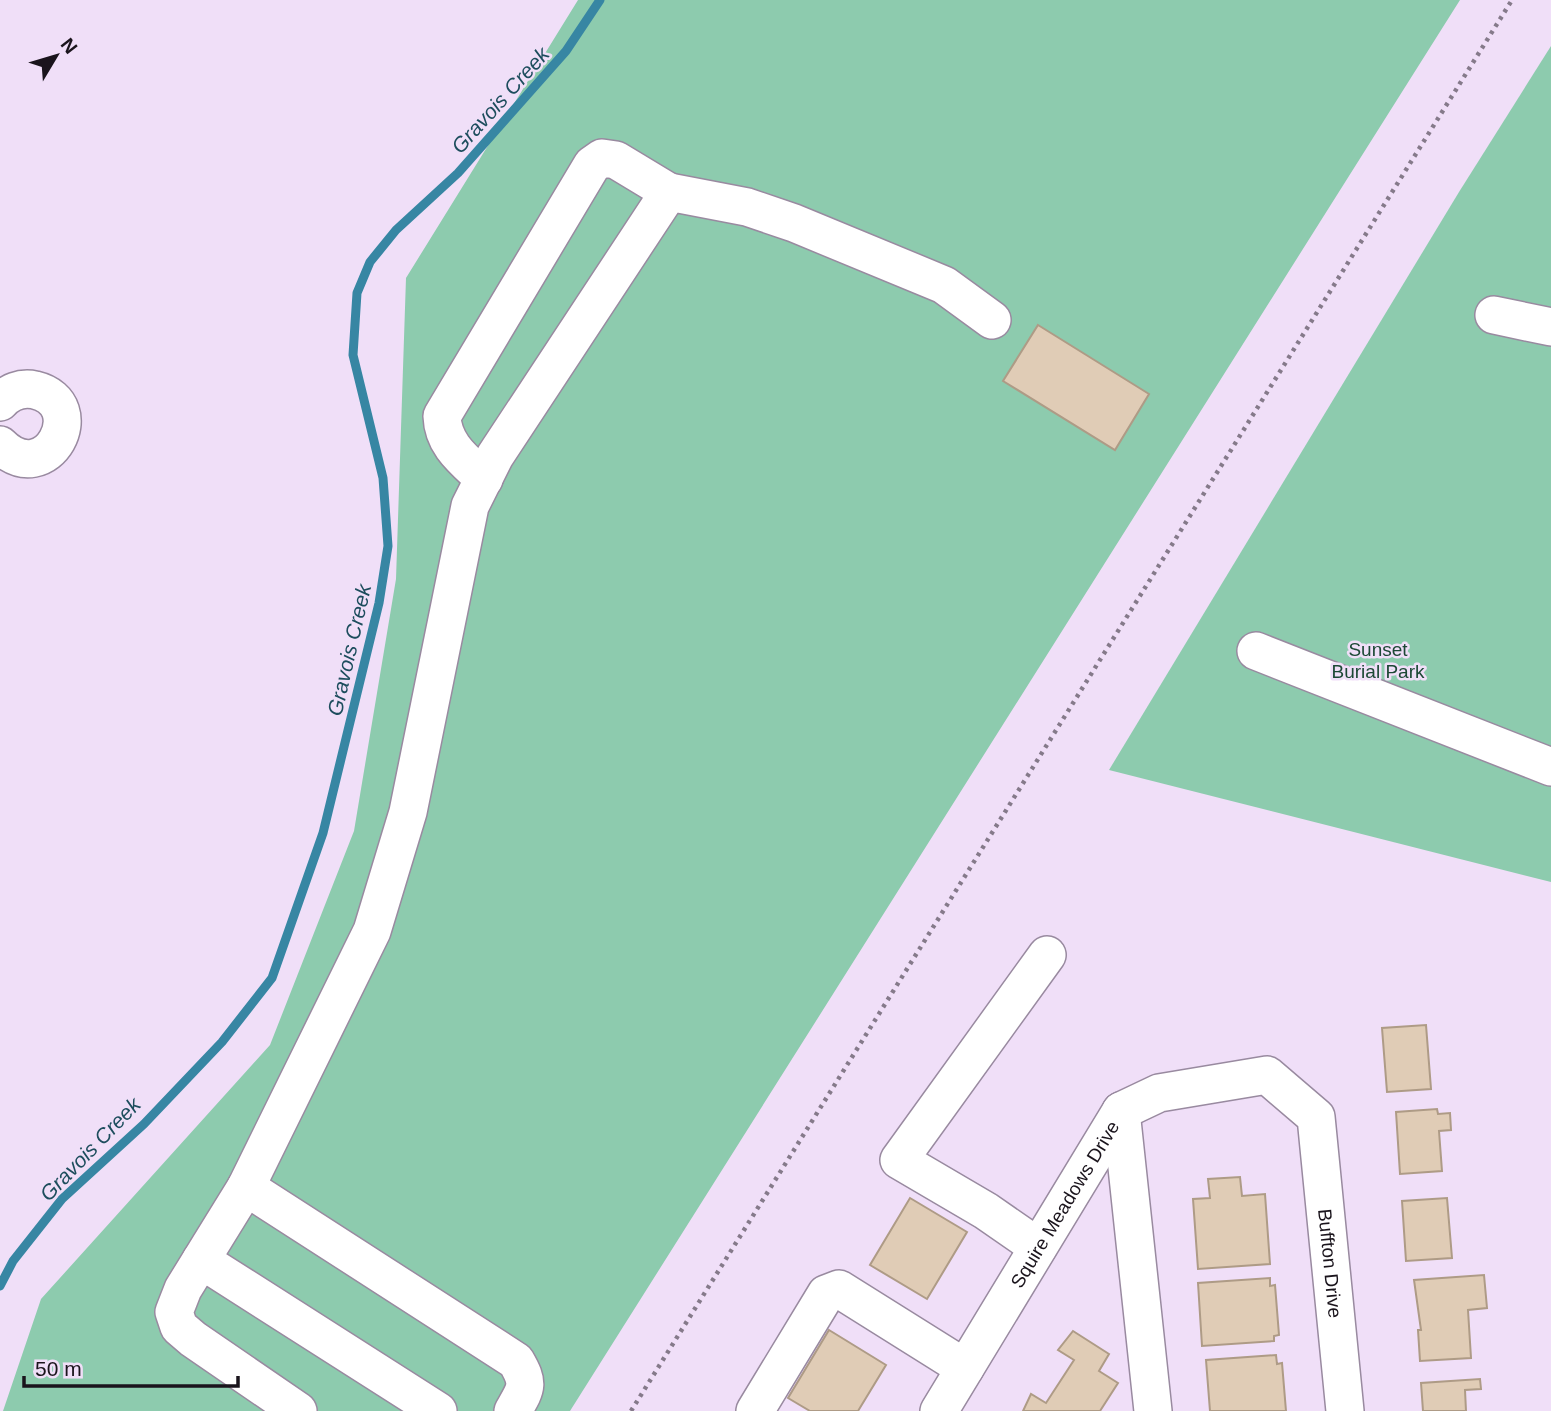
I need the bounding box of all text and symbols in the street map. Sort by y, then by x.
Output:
north arrow [21,21,91,91]
text: N [57,34,82,58]
water label: Gravois Creek [447,41,554,158]
water label: Gravois Creek [323,581,376,718]
park label: Sunset Burial Park [1332,639,1425,682]
water label: Gravois Creek [35,1092,146,1205]
street label: Squire Meadows Drive [1006,1117,1123,1291]
street label: Buffton Drive [1315,1208,1346,1319]
scale bar [24,1344,238,1388]
text: 50 m [35,1357,82,1380]

